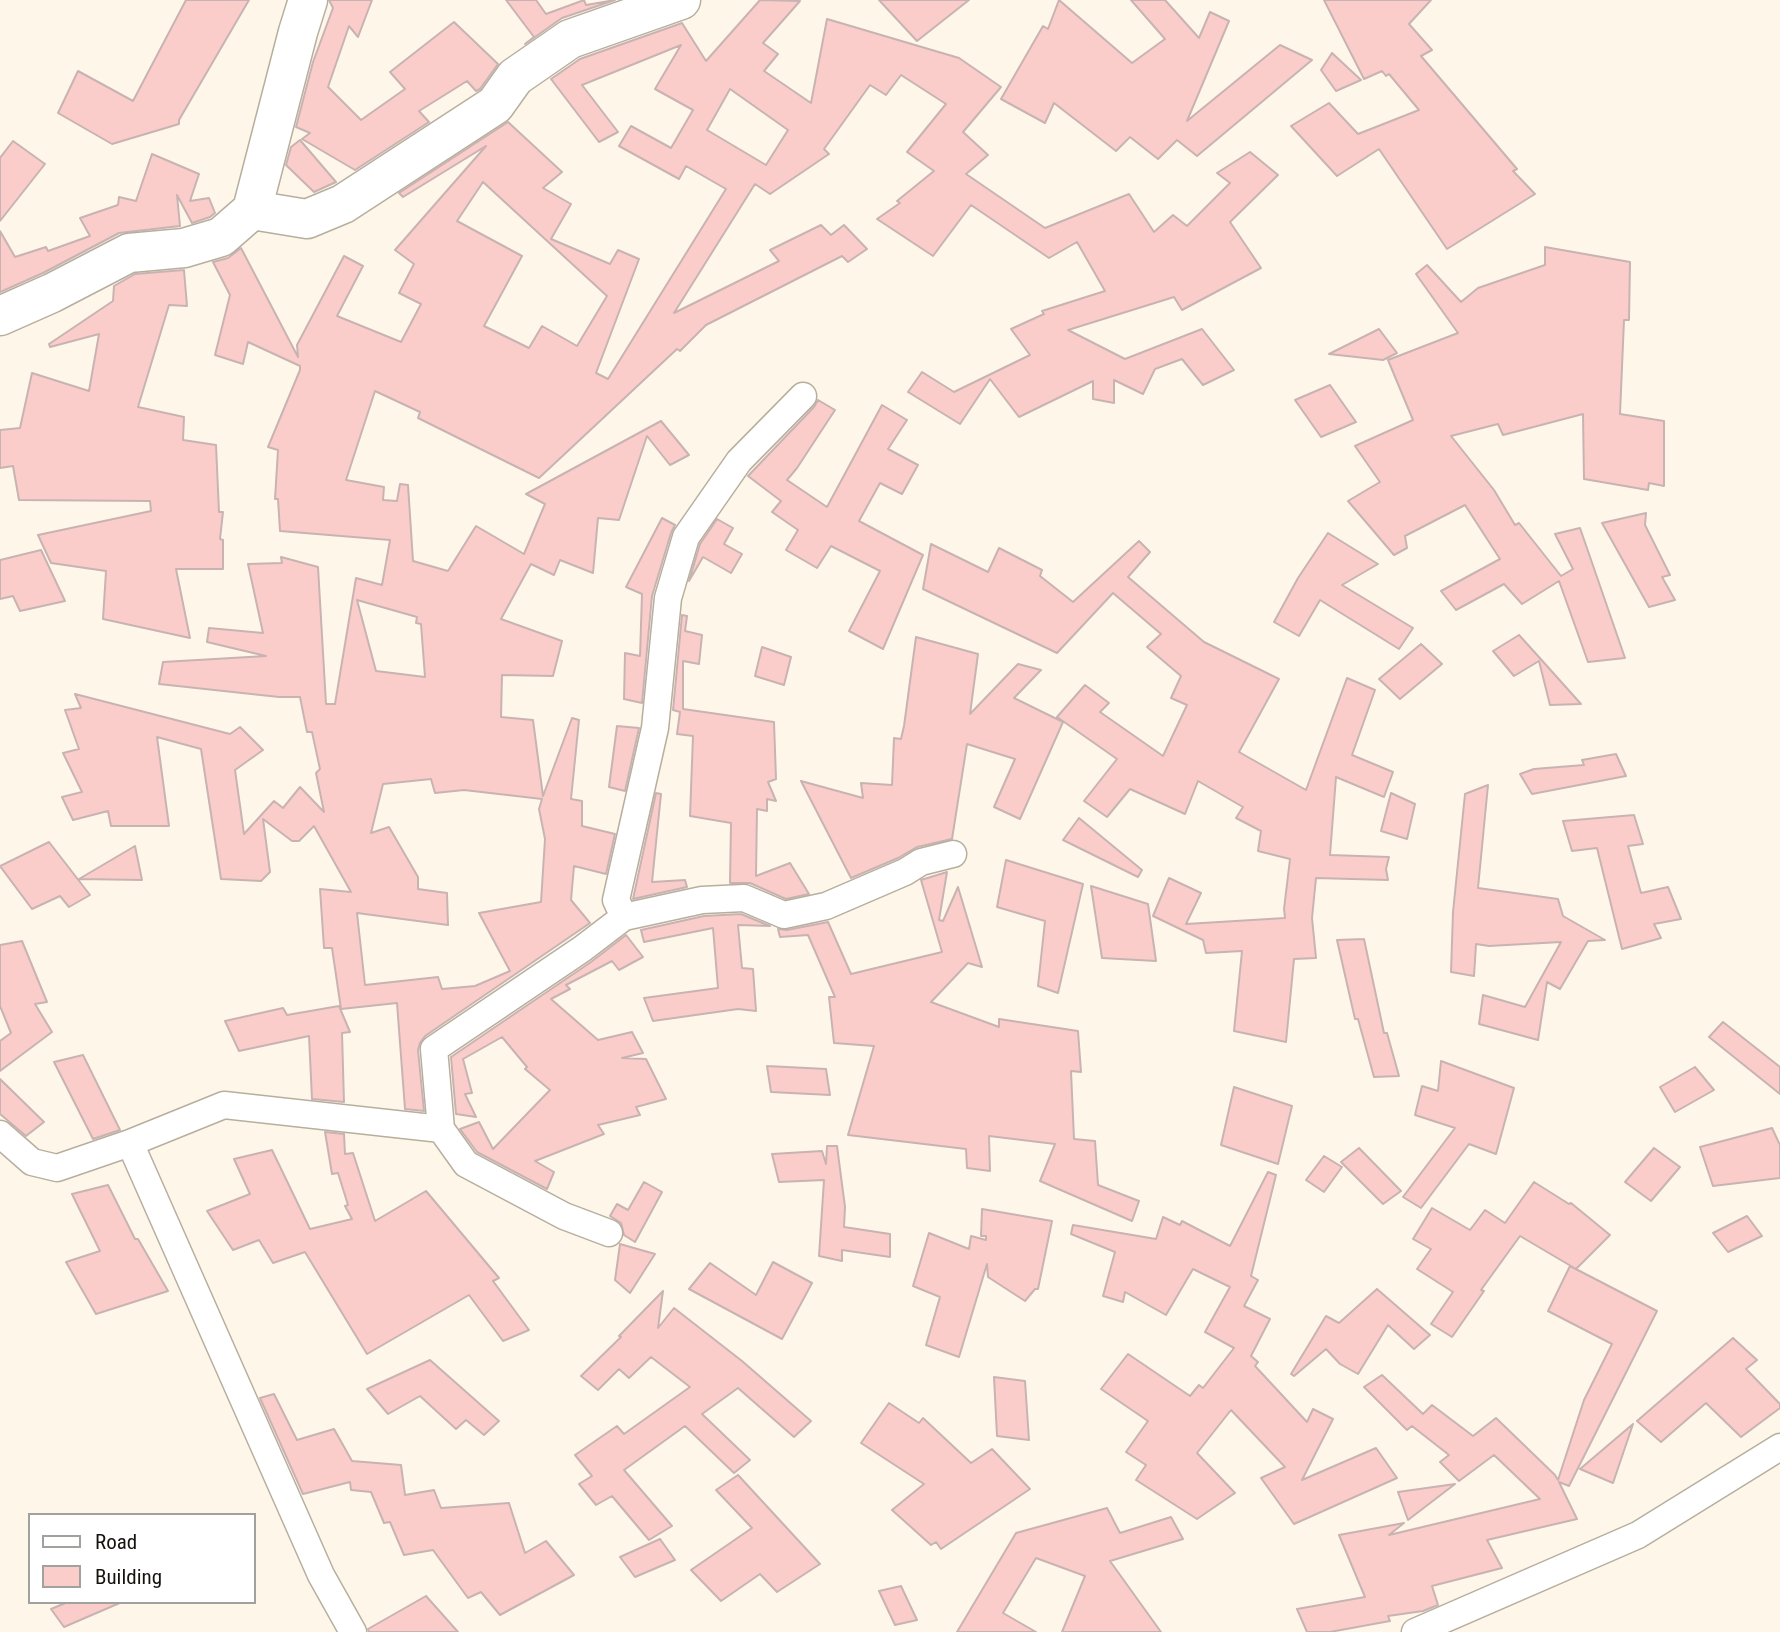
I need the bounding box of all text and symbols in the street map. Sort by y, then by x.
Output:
legend [28,1513,256,1604]
text: Road [95,1530,137,1554]
text: Building [95,1565,162,1589]

